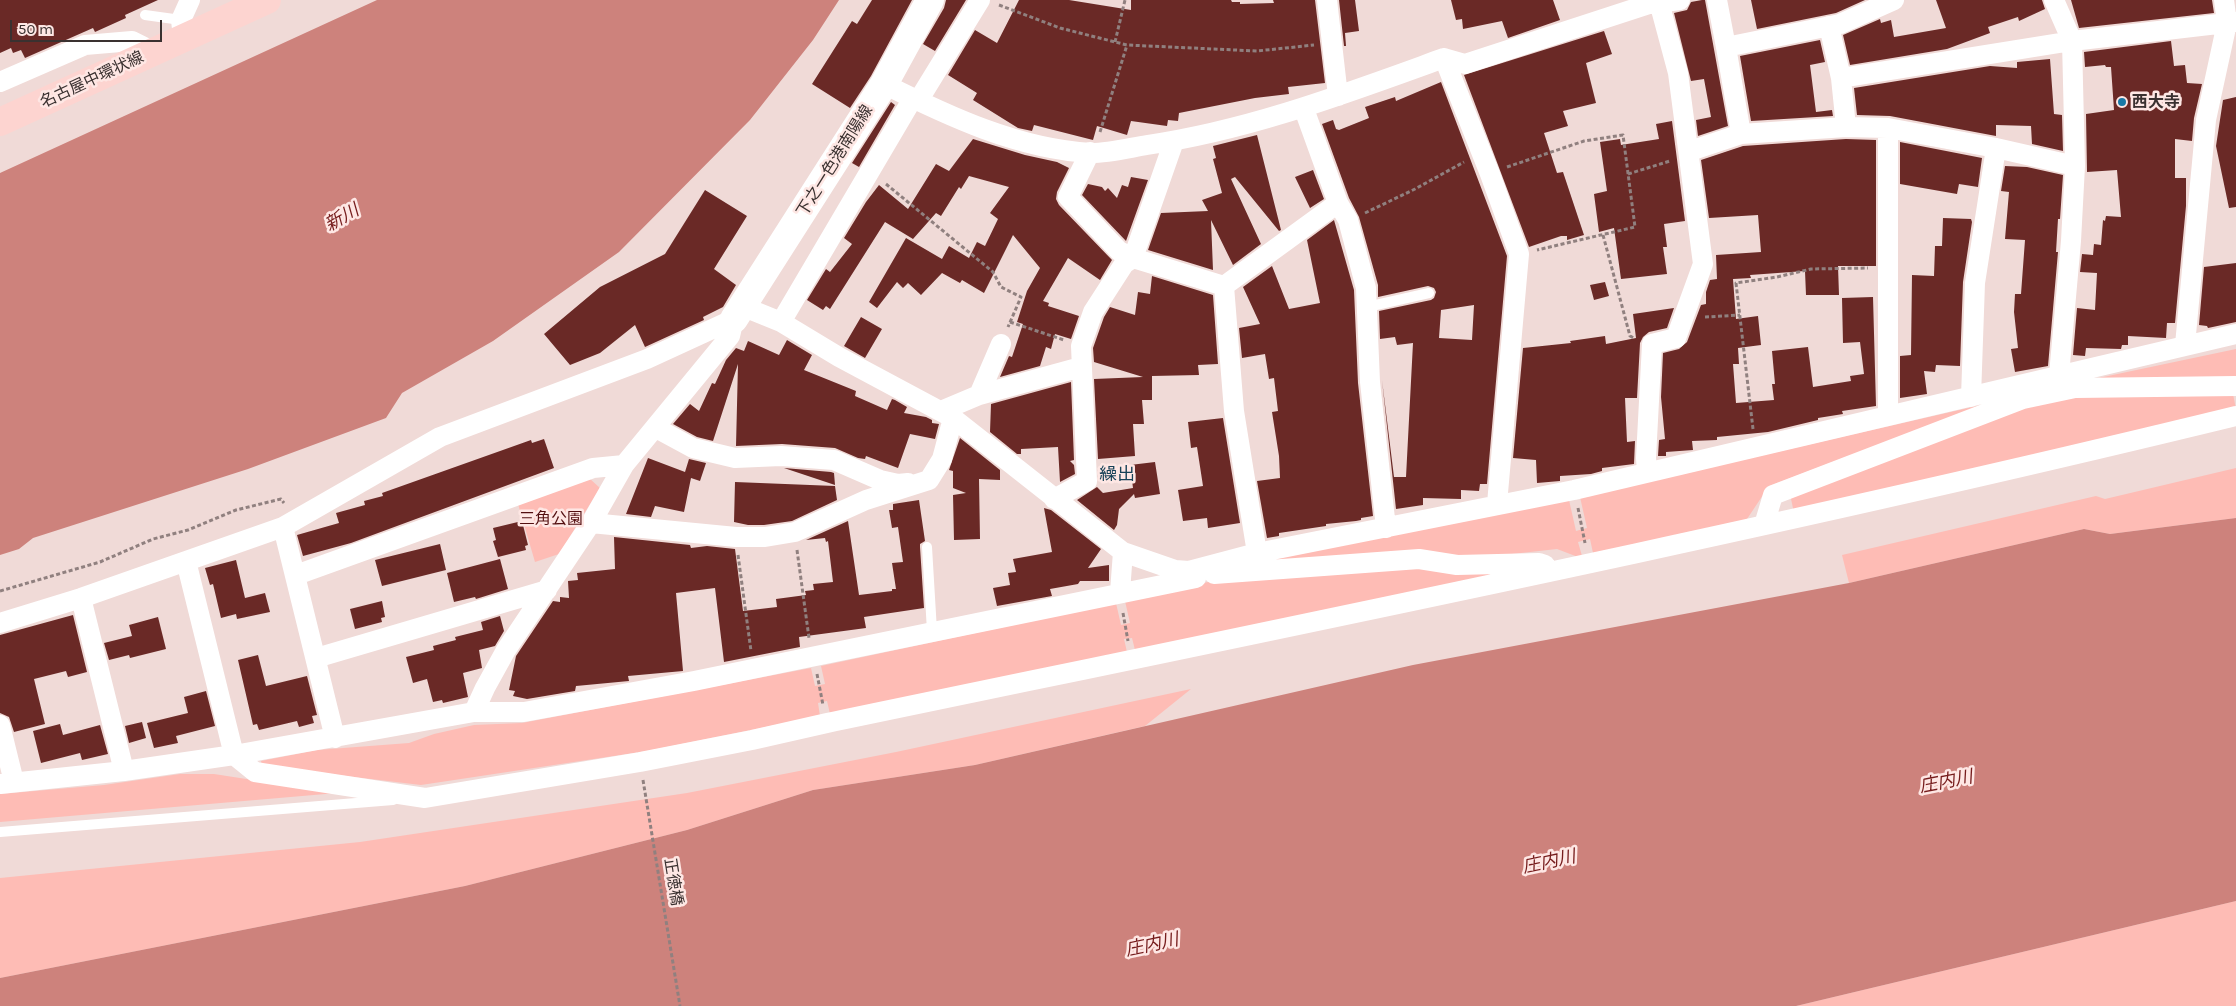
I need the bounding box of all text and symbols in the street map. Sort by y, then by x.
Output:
scale bar [12,10,165,42]
text: 50 m [18,20,53,38]
street label: 名古屋中環状線 [37,48,147,112]
place label: 西大寺 [2132,92,2180,112]
marker: 西大寺 [2116,96,2128,108]
street label: 下之一色港南陽線 [793,102,877,220]
water label: 新川 [321,200,363,236]
district label: 繰出 [1099,464,1135,486]
park label: 三角公園 [519,509,583,529]
water label: 庄内川 [1917,766,1975,798]
water label: 庄内川 [1520,846,1578,878]
street label: 正徳橋 [660,857,686,907]
water label: 庄内川 [1123,929,1181,961]

